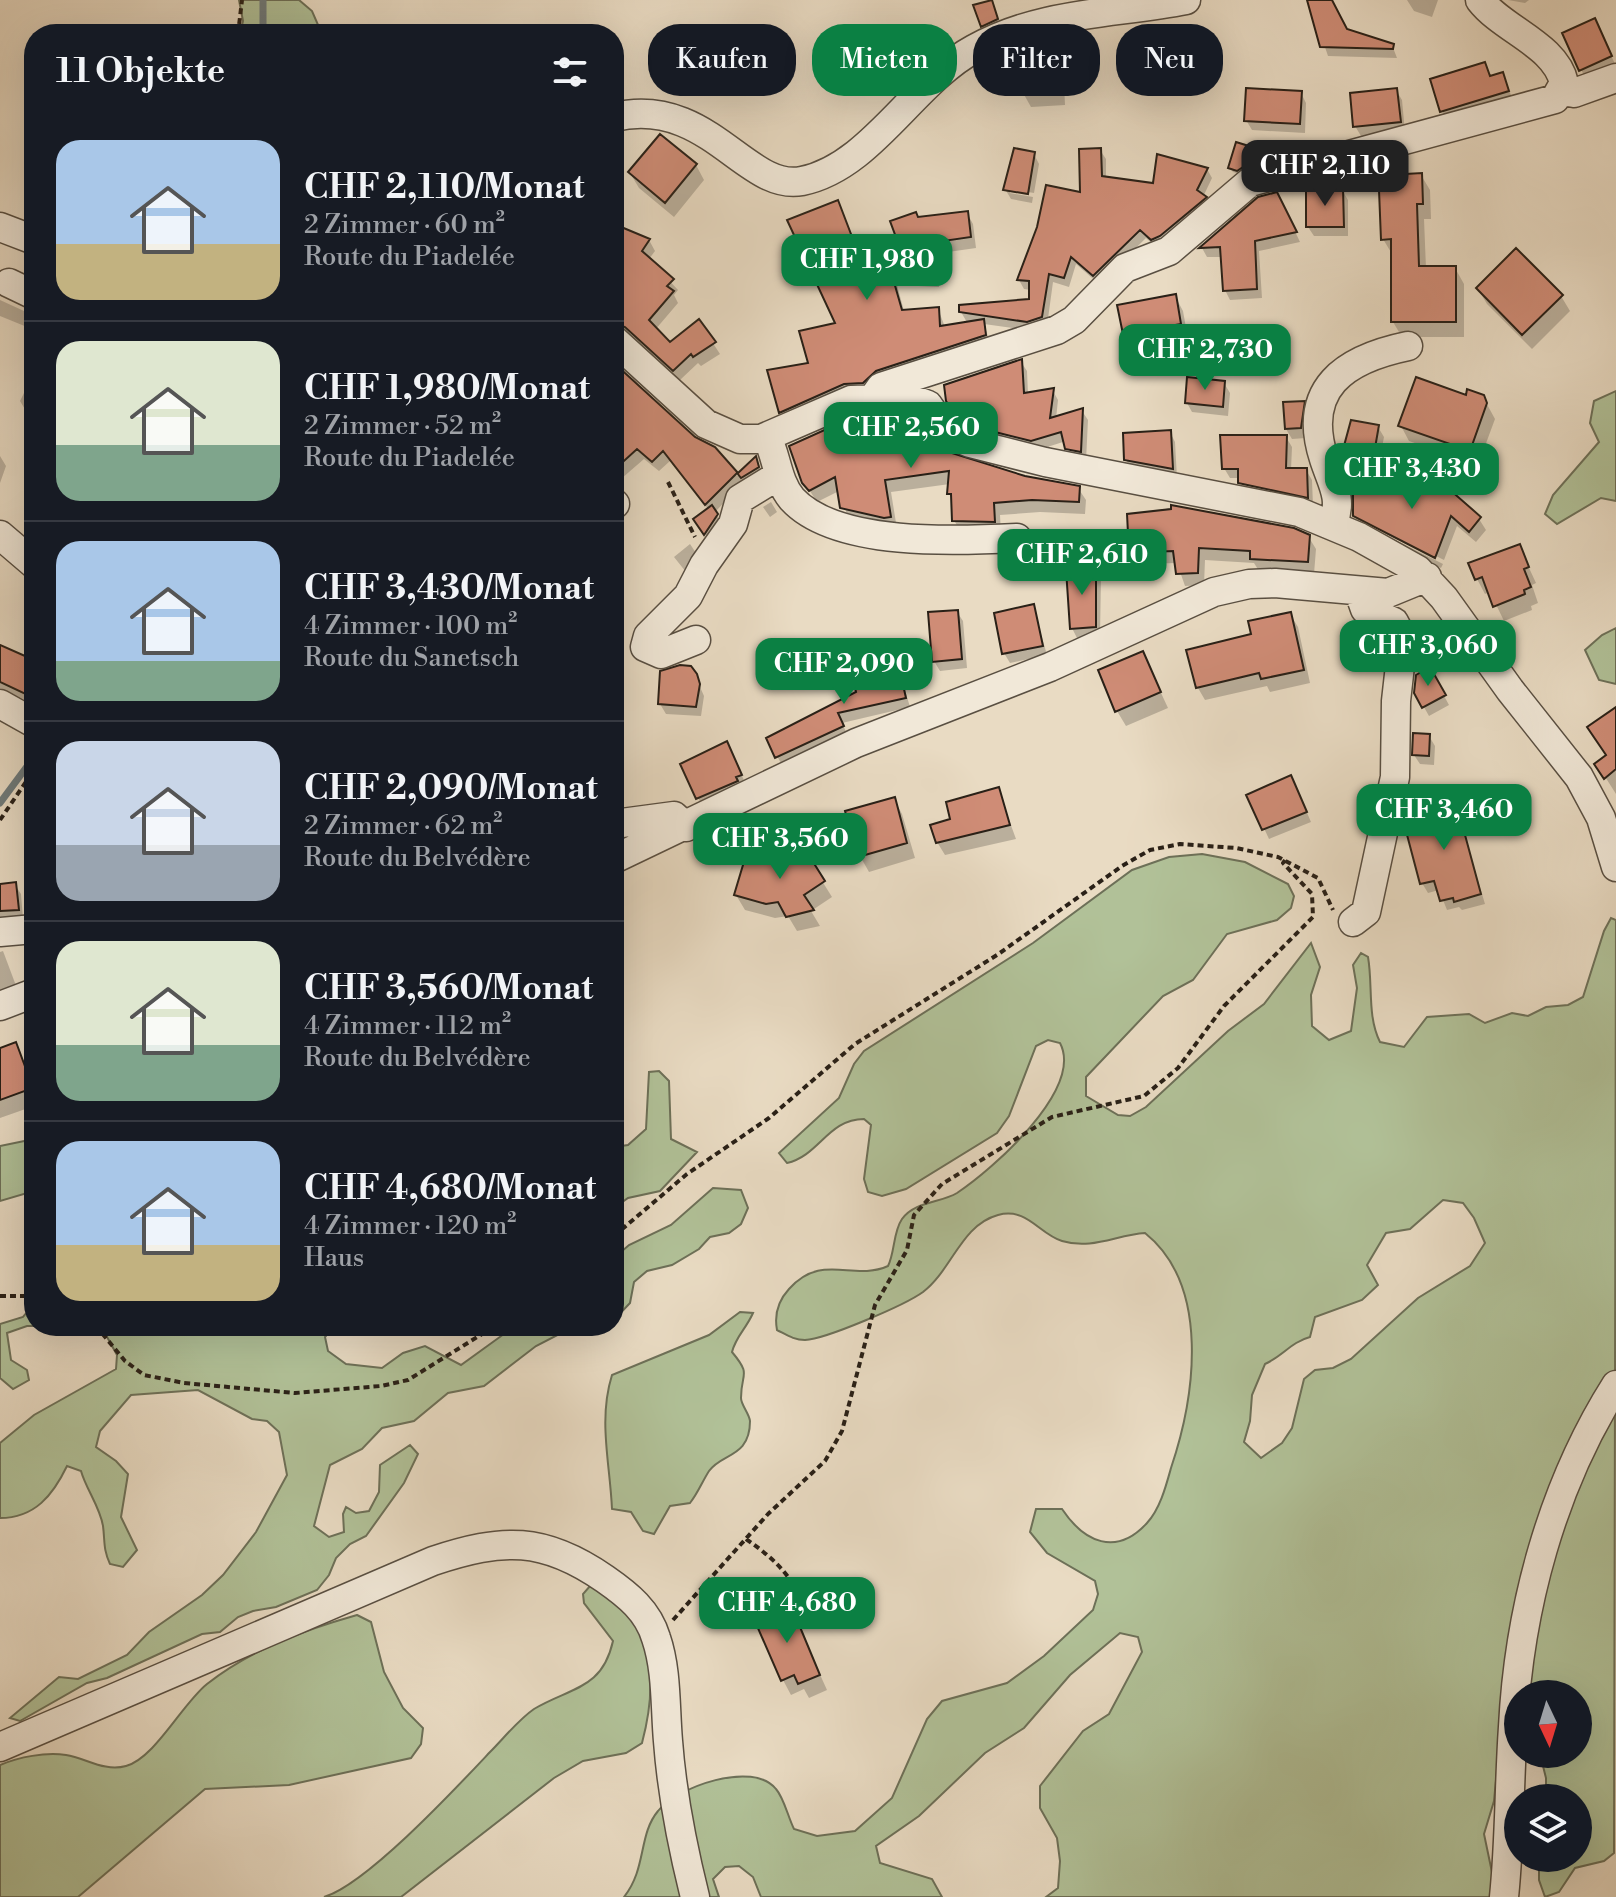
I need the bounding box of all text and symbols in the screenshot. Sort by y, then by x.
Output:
chip: Kaufen [648,24,796,96]
chip: Mieten [812,24,957,96]
chip: Filter [973,24,1100,96]
chip: Neu [1116,24,1223,96]
icon: filters [548,50,592,94]
text: 11 Objekte [56,51,225,93]
pin: CHF 2,110 [1233,140,1417,208]
text: CHF 2,110 [1259,150,1391,182]
text: CHF 2,110/Monat [304,167,585,209]
icon: home [120,172,216,268]
text: 2 Zimmer · 60 m² [304,209,505,241]
pin: CHF 1,980 [775,234,959,302]
text: Route du Piadelée [304,241,515,273]
text: CHF 1,980 [799,244,935,276]
pin: CHF 2,730 [1113,324,1297,392]
text: CHF 2,730 [1137,334,1273,366]
text: CHF 1,980/Monat [304,368,590,410]
icon: home [120,373,216,469]
pin: CHF 2,560 [819,402,1003,470]
text: 2 Zimmer · 52 m² [304,410,501,442]
text: CHF 2,560 [842,412,980,444]
text: Route du Piadelée [304,442,515,474]
pin: CHF 3,430 [1320,443,1504,511]
text: CHF 3,430 [1343,453,1481,485]
pin: CHF 2,610 [990,529,1174,597]
text: CHF 2,610 [1015,539,1149,571]
text: CHF 3,430/Monat [304,568,594,610]
icon: home [120,573,216,669]
text: 4 Zimmer · 100 m² [304,610,517,642]
pin: CHF 3,060 [1336,620,1520,688]
text: CHF 3,060 [1358,630,1498,662]
pin: CHF 2,090 [752,638,936,706]
text: Route du Sanetsch [304,642,519,674]
text: CHF 2,090 [773,648,915,680]
text: CHF 2,090/Monat [304,768,598,810]
icon: home [120,773,216,869]
pin: CHF 3,460 [1352,784,1536,852]
text: CHF 3,460 [1375,794,1513,826]
text: 2 Zimmer · 62 m² [304,810,502,842]
pin: CHF 3,560 [688,813,872,881]
text: CHF 3,560 [711,823,849,855]
text: Route du Belvédère [304,842,531,874]
text: CHF 3,560/Monat [304,968,593,1010]
icon: home [120,973,216,1069]
text: 4 Zimmer · 112 m² [304,1010,511,1042]
text: Route du Belvédère [304,1042,531,1074]
text: CHF 4,680/Monat [304,1168,596,1210]
icon: home [120,1173,216,1269]
text: 4 Zimmer · 120 m² [304,1210,516,1242]
text: Haus [304,1242,364,1274]
pin: CHF 4,680 [695,1577,879,1645]
text: CHF 4,680 [717,1587,857,1619]
north arrow [1504,1680,1592,1768]
map controls [1504,1680,1592,1872]
button: layers [1504,1784,1592,1872]

